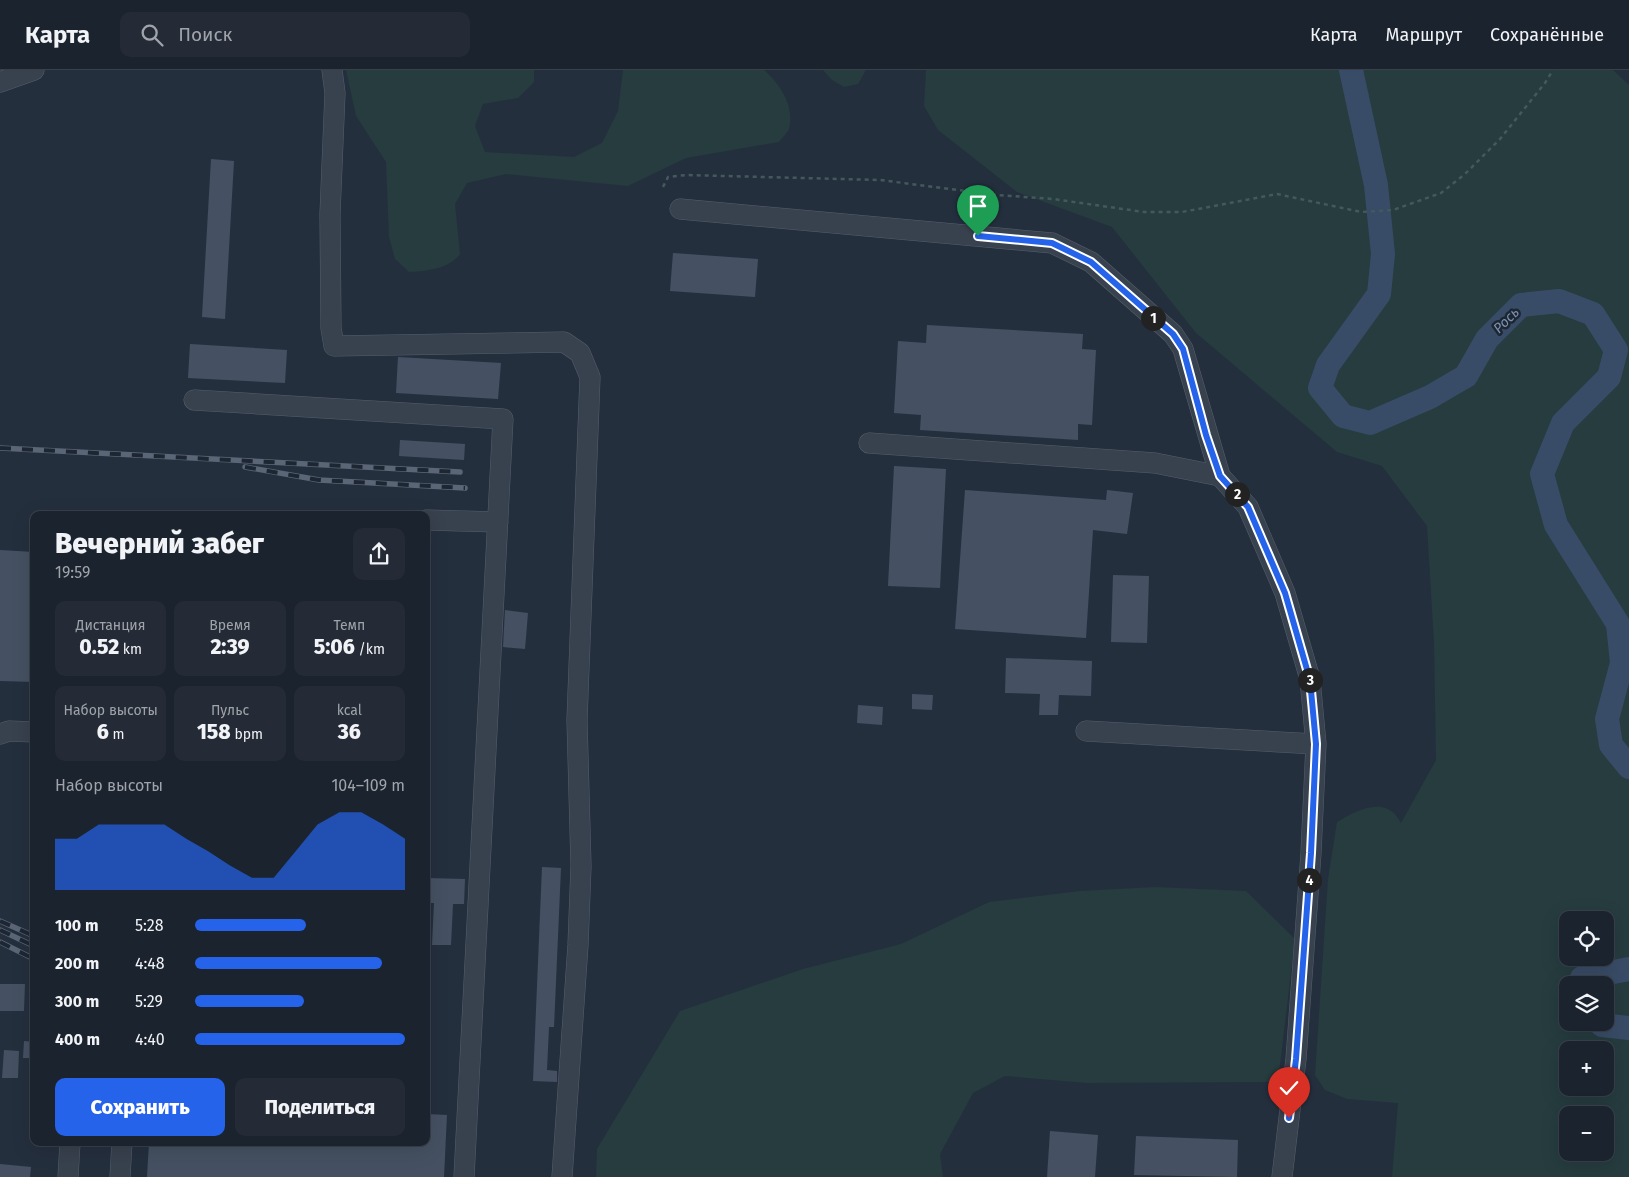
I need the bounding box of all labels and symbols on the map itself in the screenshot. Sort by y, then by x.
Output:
pin [957,185,999,236]
water label: Рось [1490,304,1523,337]
pin: 1 [1140,306,1166,330]
pin: 2 [1224,482,1250,506]
pin: 3 [1298,668,1322,692]
pin: 4 [1296,868,1322,892]
pin [1268,1067,1310,1118]

